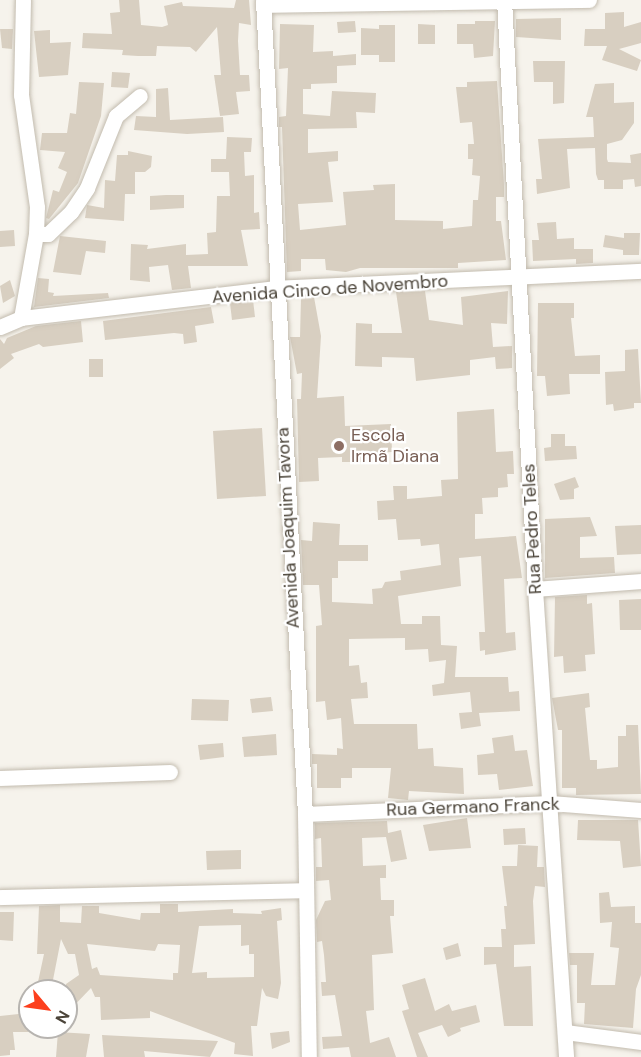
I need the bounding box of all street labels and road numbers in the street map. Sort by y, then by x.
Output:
street label: Avenida Cinco de Novembro [211,270,449,308]
street label: Avenida Joaquim Tavora [272,427,304,629]
street label: Rua Pedro Teles [518,463,546,595]
street label: Rua Germano Franck [386,793,560,821]

